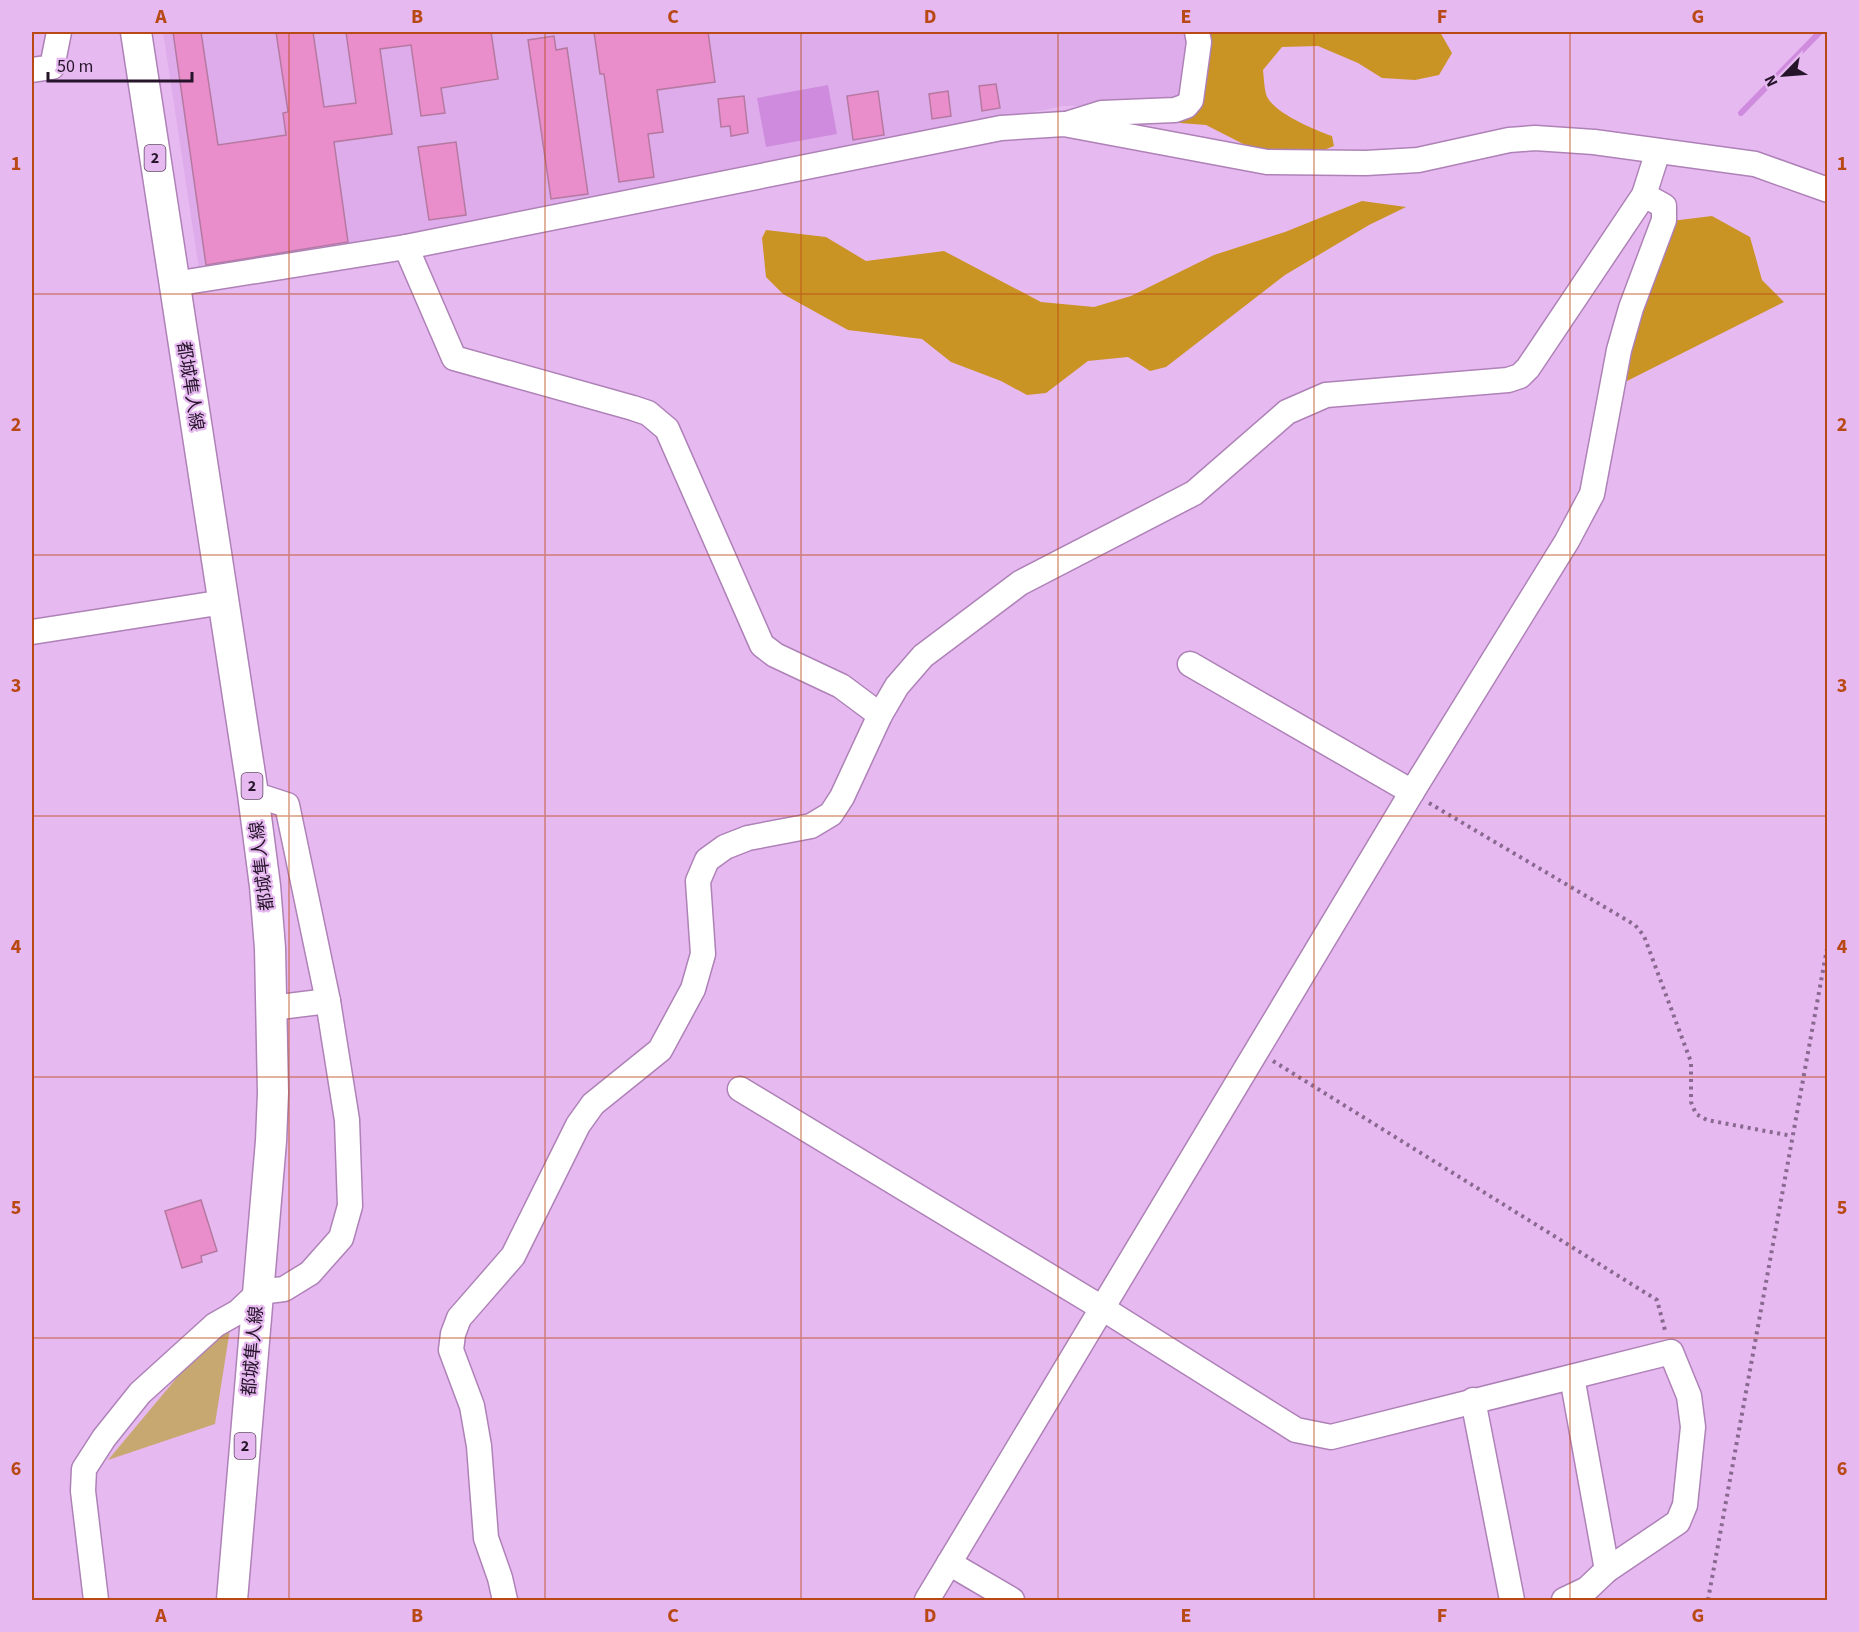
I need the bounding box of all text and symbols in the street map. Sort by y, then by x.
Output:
text: A [154,3,167,31]
text: B [411,3,423,31]
text: C [667,3,679,31]
text: D [924,3,936,31]
text: E [1181,3,1191,31]
text: F [1437,3,1447,31]
text: G [1692,3,1704,31]
scale bar [48,45,192,83]
north arrow [1754,45,1814,105]
text: 50 m [57,54,93,79]
text: N [1759,71,1784,90]
road number: 2 [144,145,166,171]
text: 1 [11,150,21,178]
text: 1 [1837,150,1847,178]
street label: 都城隼人線 [171,340,209,432]
text: 2 [11,411,21,439]
text: 2 [1837,411,1847,439]
text: 3 [11,672,21,700]
text: 3 [1837,672,1847,700]
road number: 2 [242,773,262,799]
street label: 都城隼人線 [244,820,280,912]
text: 4 [11,933,22,961]
text: 4 [1837,933,1848,961]
text: 5 [11,1194,21,1222]
text: 5 [1837,1194,1847,1222]
street label: 都城隼人線 [237,1305,269,1397]
road number: 2 [234,1433,256,1459]
text: 6 [11,1455,21,1483]
text: 6 [1837,1455,1847,1483]
text: A [154,1602,167,1630]
text: B [411,1602,423,1630]
text: C [667,1602,679,1630]
text: D [924,1602,936,1630]
text: E [1181,1602,1191,1630]
text: F [1437,1602,1447,1630]
text: G [1692,1602,1704,1630]

